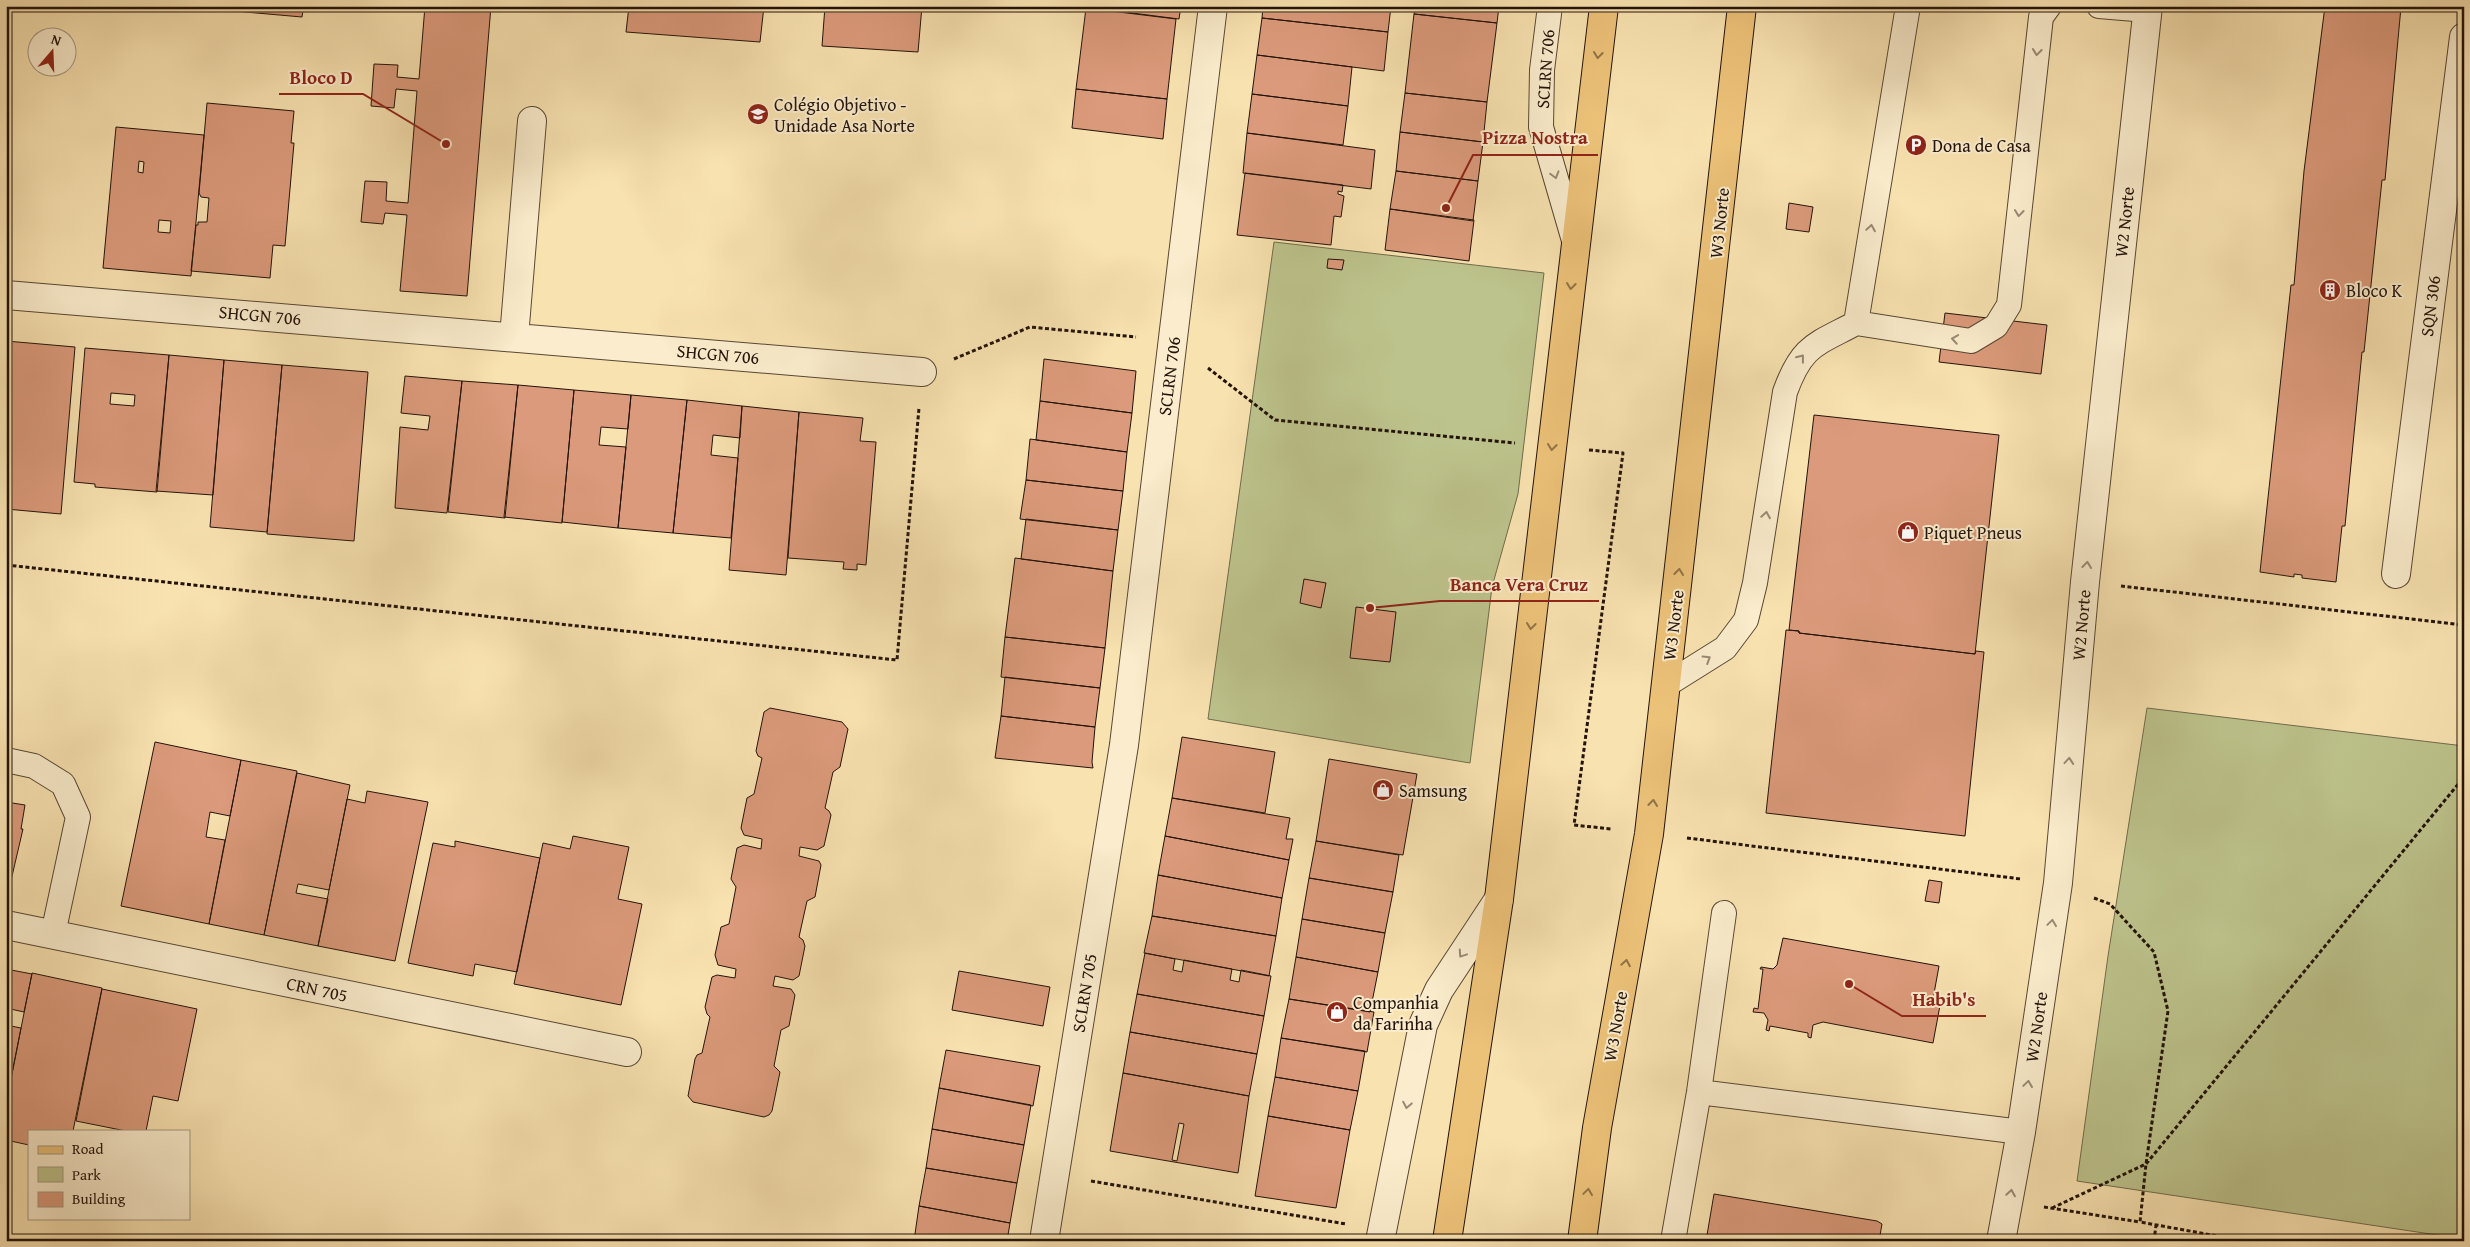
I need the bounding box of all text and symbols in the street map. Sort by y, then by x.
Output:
north arrow [28,28,78,78]
street label: SCLRN 706 [1529,28,1561,110]
text: N [49,29,65,51]
one-way arrow [2032,48,2043,56]
one-way arrow [1593,51,1604,59]
callout: Bloco D [279,60,363,94]
text: Bloco D [289,63,353,91]
place label: Colégio Objetivo - Unidade Asa Norte [774,91,915,139]
school or university icon: Colégio Objetivo - Unidade Asa Norte [746,102,770,126]
callout: Pizza Nostra [1473,121,1598,155]
text: Pizza Nostra [1482,123,1588,151]
place label: Dona de Casa [1932,132,2031,159]
parking icon: Dona de Casa [1904,133,1928,157]
one-way arrow [1550,170,1560,179]
street label: W2 Norte [2107,185,2141,259]
street label: W3 Norte [1702,186,1736,260]
one-way arrow [2014,210,2025,218]
one-way arrow [1866,224,1876,232]
street label: SQN 306 [2413,274,2447,338]
place label: Bloco K [2346,277,2403,304]
building icon: Bloco K [2318,278,2342,302]
one-way arrow [1566,282,1577,290]
street label: SHCGN 706 [218,298,302,332]
one-way arrow [1951,334,1959,344]
street label: SCLRN 706 [1151,335,1187,417]
street label: SHCGN 706 [676,337,760,371]
one-way arrow [1795,355,1804,364]
one-way arrow [1547,443,1558,451]
one-way arrow [1760,511,1770,520]
place label: Piquet Pneus [1924,519,2022,546]
shop icon: Piquet Pneus [1896,520,1920,544]
one-way arrow [2081,560,2092,568]
callout: Banca Vera Cruz [1440,567,1599,601]
one-way arrow [1673,568,1684,576]
text: Banca Vera Cruz [1450,570,1588,598]
street label: W3 Norte [1655,588,1691,662]
street label: W2 Norte [2064,588,2098,662]
one-way arrow [1526,622,1537,630]
one-way arrow [1702,656,1711,666]
one-way arrow [2063,757,2074,765]
place label: Samsung [1399,777,1467,804]
shop icon: Samsung [1371,778,1395,802]
one-way arrow [1647,799,1658,807]
one-way arrow [2046,918,2056,927]
one-way arrow [1459,949,1468,958]
street label: SCLRN 705 [1064,952,1104,1034]
one-way arrow [1621,959,1631,968]
street label: CRN 705 [284,969,350,1009]
callout: Habib's [1902,982,1986,1016]
text: Habib's [1912,985,1976,1013]
place label: Companhia da Farinha [1353,989,1439,1037]
street label: W3 Norte [1596,989,1634,1063]
street label: W2 Norte [2018,990,2054,1064]
shop icon: Companhia da Farinha [1325,1000,1349,1024]
one-way arrow [2022,1079,2033,1087]
one-way arrow [1402,1100,1412,1109]
legend [28,1130,190,1220]
text: Road [72,1138,103,1159]
text: Park [72,1164,101,1185]
text: Building [72,1188,126,1209]
one-way arrow [1582,1188,1593,1196]
one-way arrow [2005,1189,2015,1197]

